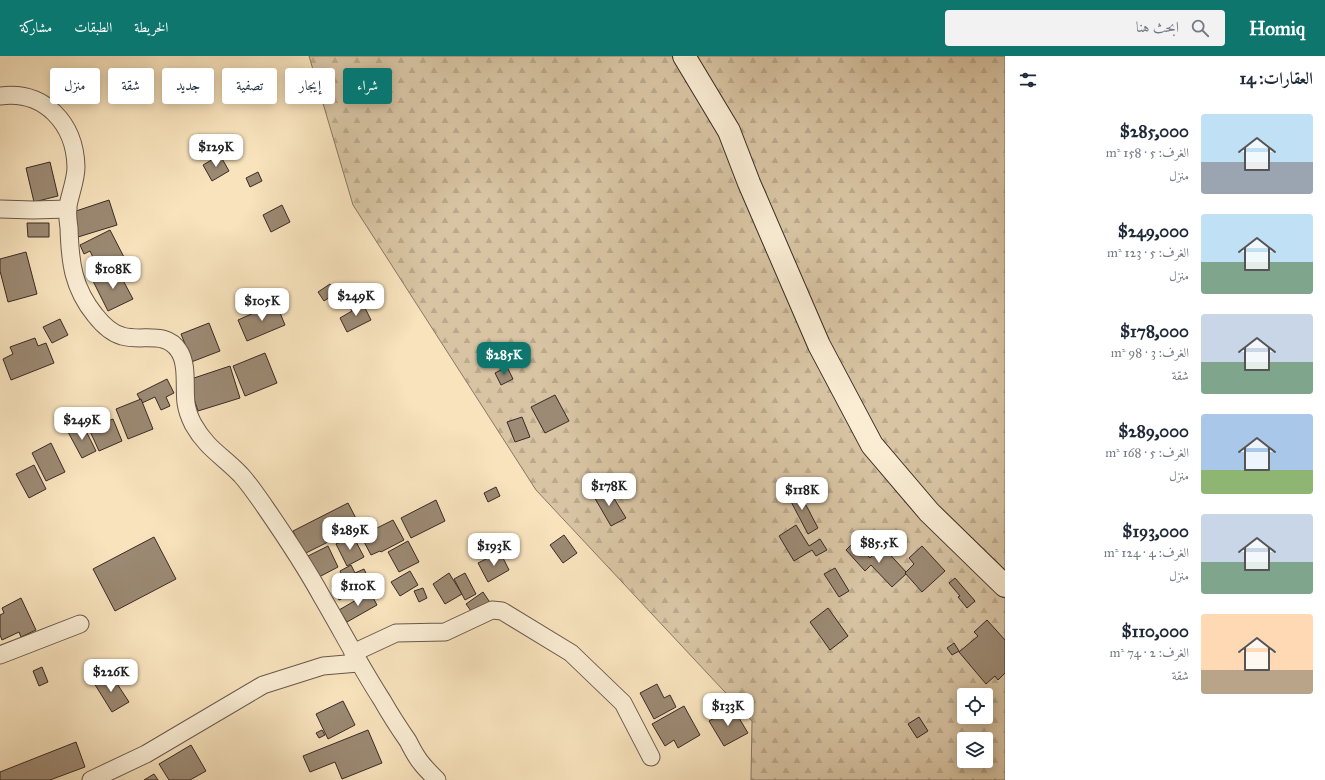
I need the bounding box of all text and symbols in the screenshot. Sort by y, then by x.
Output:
search box [945,10,1225,46]
icon: search [1189,17,1211,39]
text: Homiq [1249,17,1305,40]
text: ابحث هنا [1136,18,1179,36]
text: مشاركة [20,19,52,36]
text: الطبقات [74,19,112,36]
text: الخريطة [134,19,168,36]
chip: منزل [50,68,100,104]
chip: شقة [108,68,154,104]
chip: جديد [162,68,214,104]
chip: تصفية [222,68,277,104]
chip: إيجار [285,68,335,104]
chip: شراء [343,68,392,104]
text: العقارات: 14 [1239,68,1313,89]
icon: filters [1017,69,1039,91]
text: $285,000 [1120,121,1189,142]
icon: home [1233,130,1281,178]
pin: $129K [188,134,244,168]
text: $129K [198,139,234,155]
text: الغرف: 5 · 158 m² [1106,145,1189,161]
text: منزل [1169,168,1189,184]
text: $249,000 [1118,221,1189,242]
icon: home [1233,230,1281,278]
text: الغرف: 5 · 123 m² [1107,245,1189,261]
pin: $108K [85,256,141,290]
text: $108K [95,261,131,277]
text: منزل [1169,268,1189,284]
pin: $249K [328,283,384,317]
pin: $105K [234,288,290,322]
text: $249K [337,288,375,304]
text: $105K [244,293,280,309]
text: $178,000 [1120,321,1189,342]
icon: home [1233,330,1281,378]
pin: $285K [476,342,532,376]
text: الغرف: 3 · 98 m² [1111,345,1189,361]
text: $285K [486,347,522,363]
text: شقة [1172,368,1189,384]
pin: $249K [54,407,110,441]
text: $249K [63,412,101,428]
text: $289,000 [1118,421,1189,442]
icon: home [1233,430,1281,478]
text: الغرف: 5 · 168 m² [1105,445,1189,461]
text: منزل [1169,468,1189,484]
pin: $178K [581,473,637,507]
pin: $118K [774,477,830,511]
text: $178K [591,478,627,494]
text: $118K [785,482,819,498]
pin: $289K [322,517,378,551]
text: $193,000 [1122,521,1189,542]
text: $289K [331,522,369,538]
pin: $85.5K [846,530,912,564]
icon: home [1233,530,1281,578]
pin: $193K [466,533,522,567]
text: $85.5K [860,535,898,551]
text: $193K [477,538,511,554]
text: الغرف: 4 · 124 m² [1104,545,1189,561]
text: منزل [1169,568,1189,584]
pin: $110K [330,573,386,607]
text: $110K [341,578,375,594]
text: $110,000 [1121,621,1189,642]
icon: home [1233,630,1281,678]
text: الغرف: 2 · 74 m² [1110,645,1189,661]
pin: $226K [83,659,139,693]
text: $226K [93,664,129,680]
text: شقة [1172,668,1189,684]
map controls [957,688,993,768]
button: locate [957,688,993,724]
pin: $133K [700,693,756,727]
text: $133K [712,698,744,714]
button: layers [957,732,993,768]

